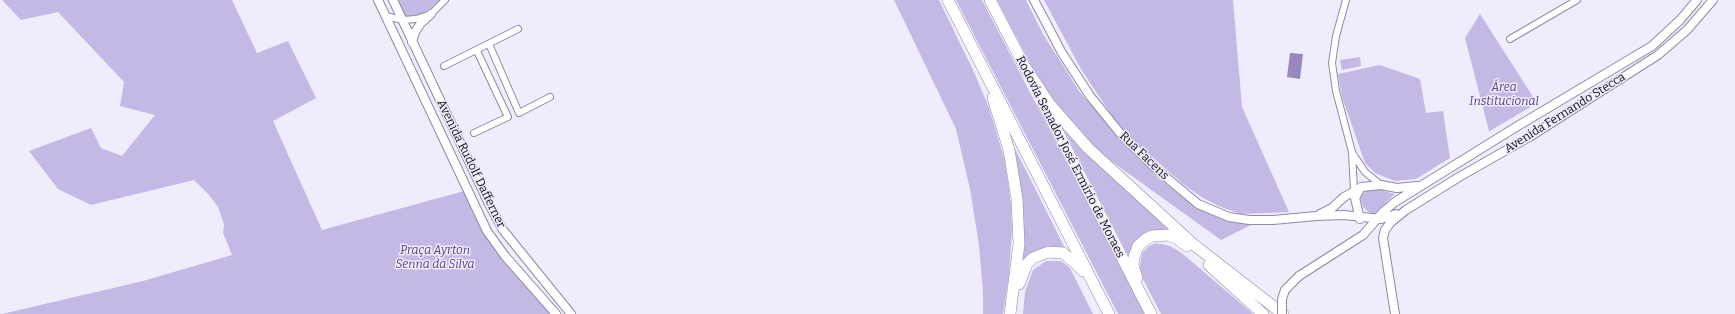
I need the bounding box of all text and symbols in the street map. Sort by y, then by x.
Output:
street label: Rodovia Senador José Ermírio de Moraes [1013,54,1127,260]
street label: Avenida Fernando Stecca [1502,70,1628,156]
park label: Área Institucional [1469,81,1539,109]
street label: Avenida Rudolf Dafferner [434,97,508,231]
street label: Rua Facens [1116,129,1172,183]
park label: Praça Ayrton Senna da Silva [395,244,475,272]

